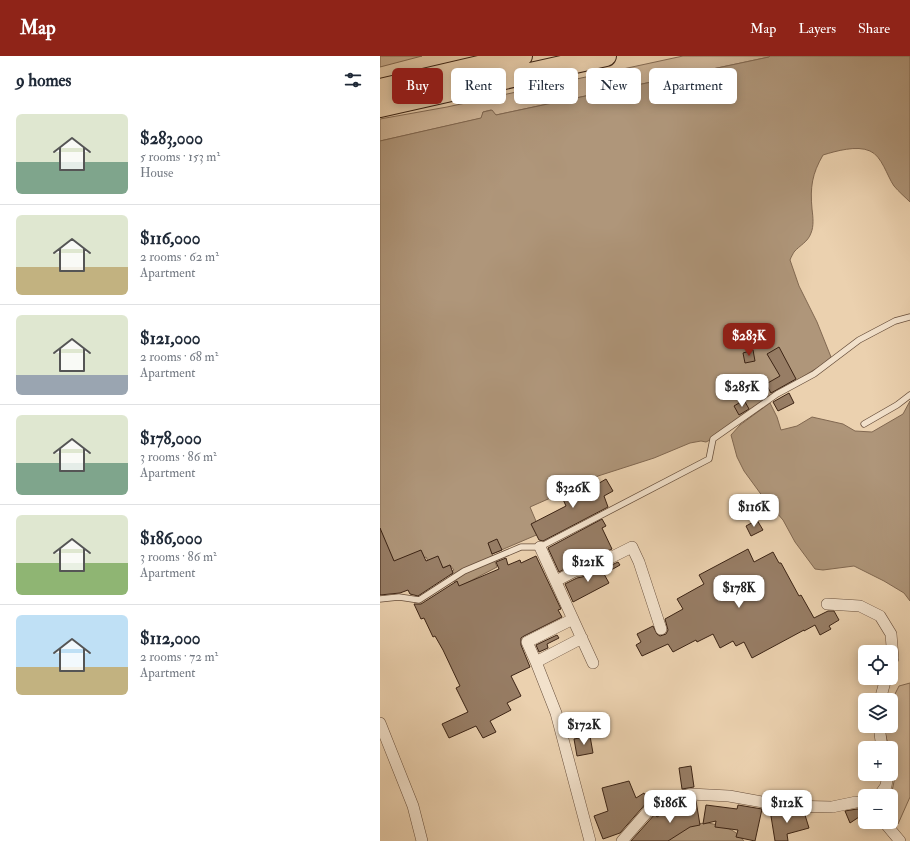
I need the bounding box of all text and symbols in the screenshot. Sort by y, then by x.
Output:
text: Map [20,16,56,40]
text: Map [750,20,776,37]
text: Layers [798,20,836,37]
text: Share [858,20,890,37]
chip: Buy [392,68,443,104]
chip: Rent [451,68,506,104]
chip: Filters [514,68,578,104]
chip: New [586,68,641,104]
chip: Apartment [649,68,737,104]
icon: filters [342,69,364,91]
text: 9 homes [16,70,71,91]
text: $283,000 [140,128,203,149]
icon: home [48,130,96,178]
text: 5 rooms · 153 m² [140,149,220,165]
text: House [140,165,173,181]
text: $116,000 [140,228,200,249]
icon: home [48,231,96,279]
text: 2 rooms · 62 m² [140,249,219,265]
text: Apartment [140,265,196,281]
pin: $283K [721,323,777,357]
text: $121,000 [140,328,201,349]
text: $283K [732,328,766,344]
icon: home [48,331,96,379]
text: 2 rooms · 68 m² [140,349,218,365]
text: Apartment [140,365,196,381]
pin: $285K [714,374,770,408]
text: $285K [725,379,759,395]
text: $178,000 [140,428,202,449]
icon: home [48,431,96,479]
text: 3 rooms · 86 m² [140,449,217,465]
text: Apartment [140,465,196,481]
pin: $326K [545,475,601,509]
text: $326K [556,480,590,496]
pin: $116K [726,494,782,528]
text: $116K [738,499,770,515]
text: $186,000 [140,528,202,549]
icon: home [48,531,96,579]
text: 3 rooms · 86 m² [140,549,217,565]
pin: $121K [560,549,616,583]
text: $121K [572,554,604,570]
text: Apartment [140,565,196,581]
pin: $178K [711,575,767,609]
text: $178K [722,580,756,596]
text: $112,000 [140,628,201,649]
icon: home [48,631,96,679]
map controls [858,645,898,829]
button: locate [858,645,898,685]
text: 2 rooms · 72 m² [140,649,218,665]
text: Apartment [140,665,196,681]
button: layers [858,693,898,733]
pin: $172K [556,712,612,746]
text: $172K [567,717,601,733]
button: + [858,741,898,781]
button: − [858,789,898,829]
pin: $186K [642,790,698,824]
pin: $112K [759,790,815,824]
text: $186K [653,795,687,811]
text: $112K [771,795,803,811]

